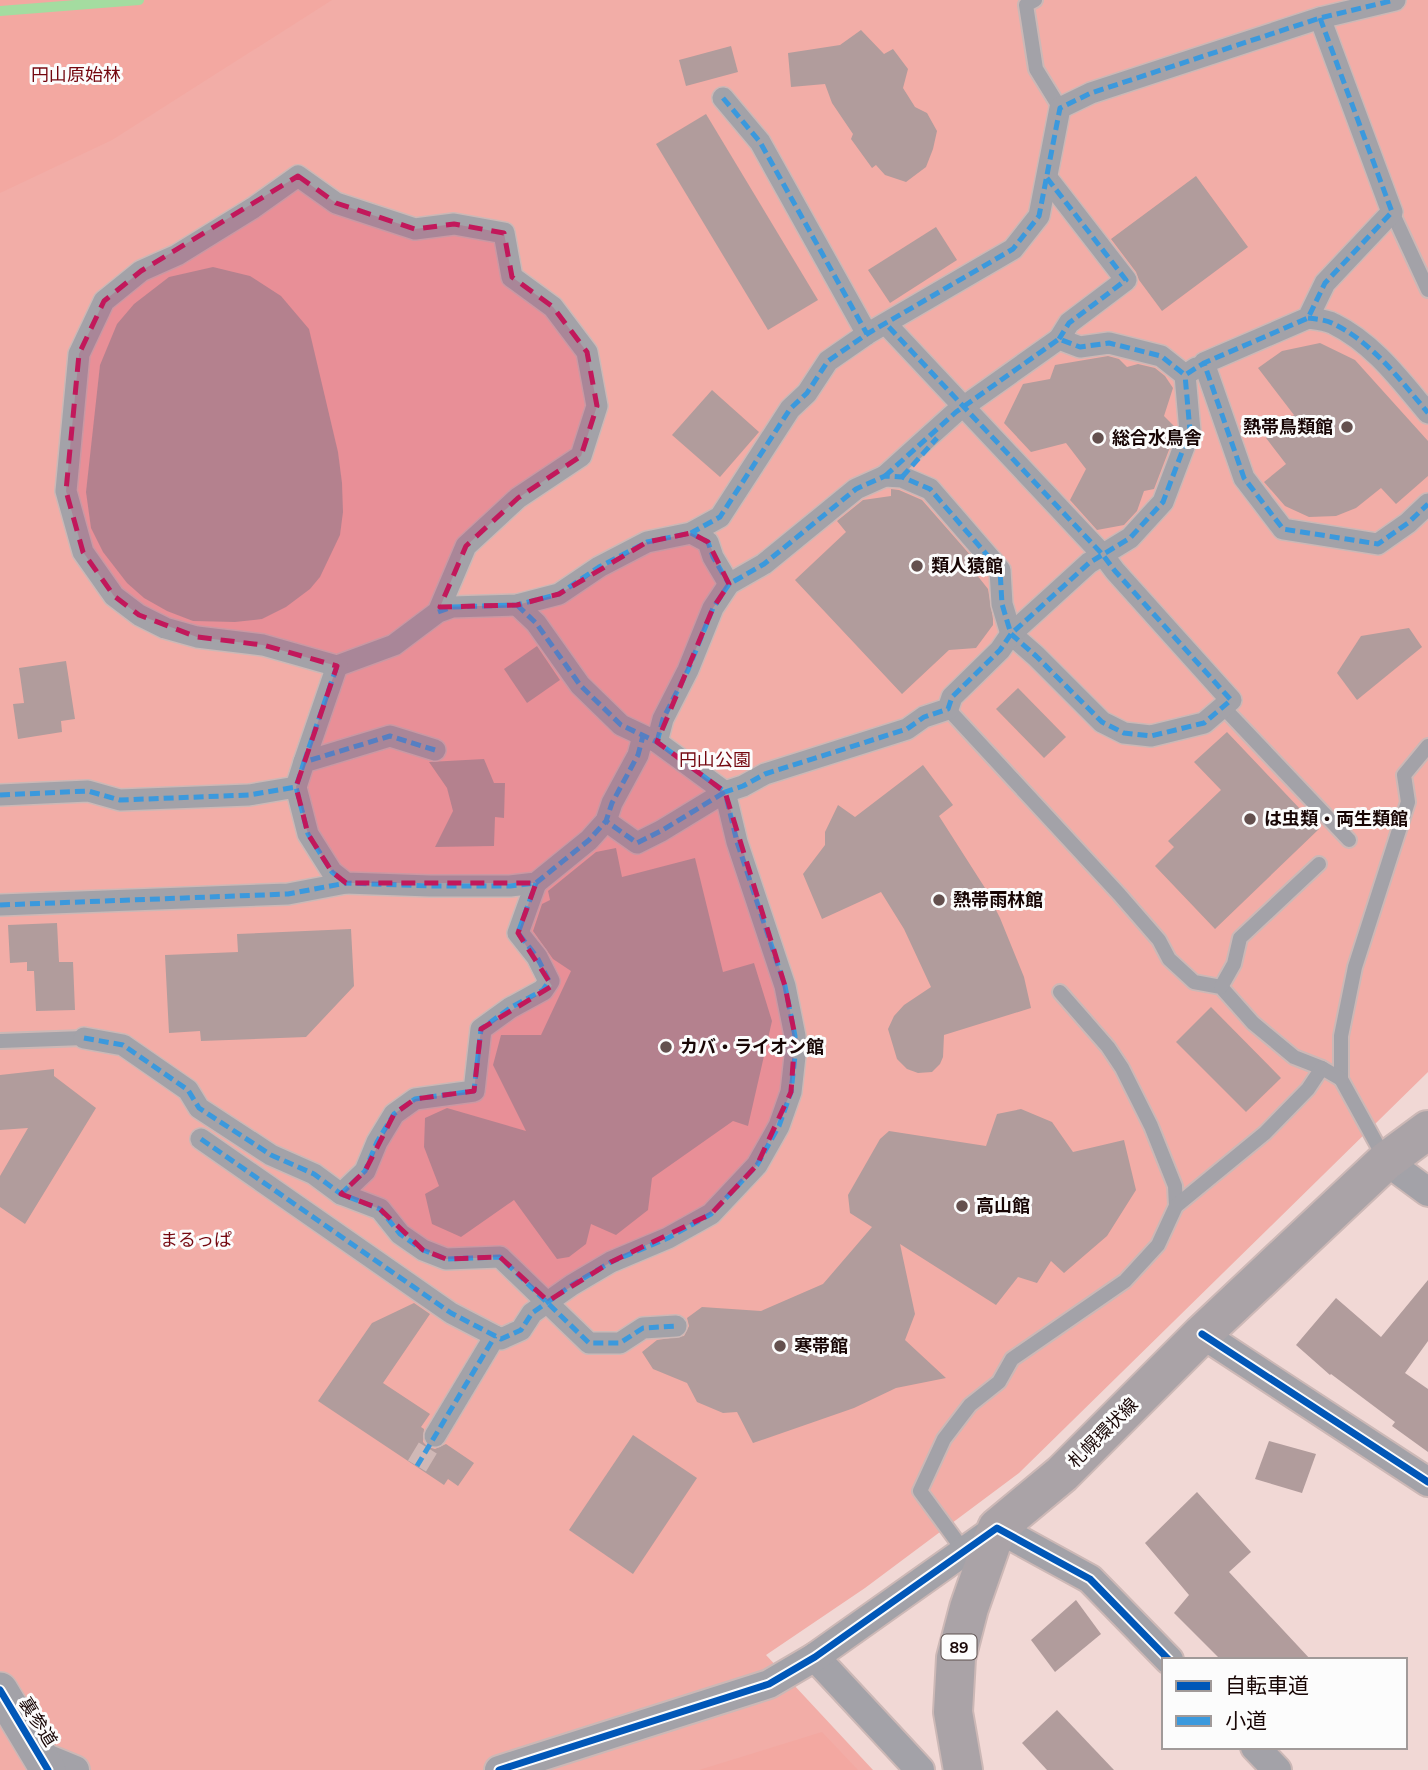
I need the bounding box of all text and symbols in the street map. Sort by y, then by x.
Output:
park label: 円山原始林 [31,63,121,87]
place label: 熱帯鳥類館 [1243,415,1333,439]
marker: 熱帯鳥類館 [1339,419,1355,435]
place label: 総合水鳥舎 [1112,426,1202,450]
marker: 総合水鳥舎 [1090,430,1106,446]
place label: 類人猿館 [931,554,1003,578]
marker: 類人猿館 [909,558,925,574]
park label: 円山公園 [679,748,751,772]
place label: は虫類・両生類館 [1264,807,1408,831]
marker: は虫類・両生類館 [1242,811,1258,827]
place label: 熱帯雨林館 [953,888,1043,912]
marker: 熱帯雨林館 [931,892,947,908]
place label: カバ・ライオン館 [680,1035,824,1059]
marker: カバ・ライオン館 [658,1039,674,1055]
place label: 高山館 [976,1194,1030,1218]
marker: 高山館 [954,1198,970,1214]
park label: まるっぱ [160,1228,232,1252]
place label: 寒帯館 [794,1334,848,1358]
marker: 寒帯館 [772,1338,788,1354]
street label: 札幌環状線 [1063,1393,1143,1473]
road number: 89 [942,1634,976,1660]
legend [1162,1658,1407,1749]
text: 自転車道 [1225,1672,1309,1700]
street label: 裏参道 [14,1693,62,1751]
text: 小道 [1225,1707,1267,1735]

